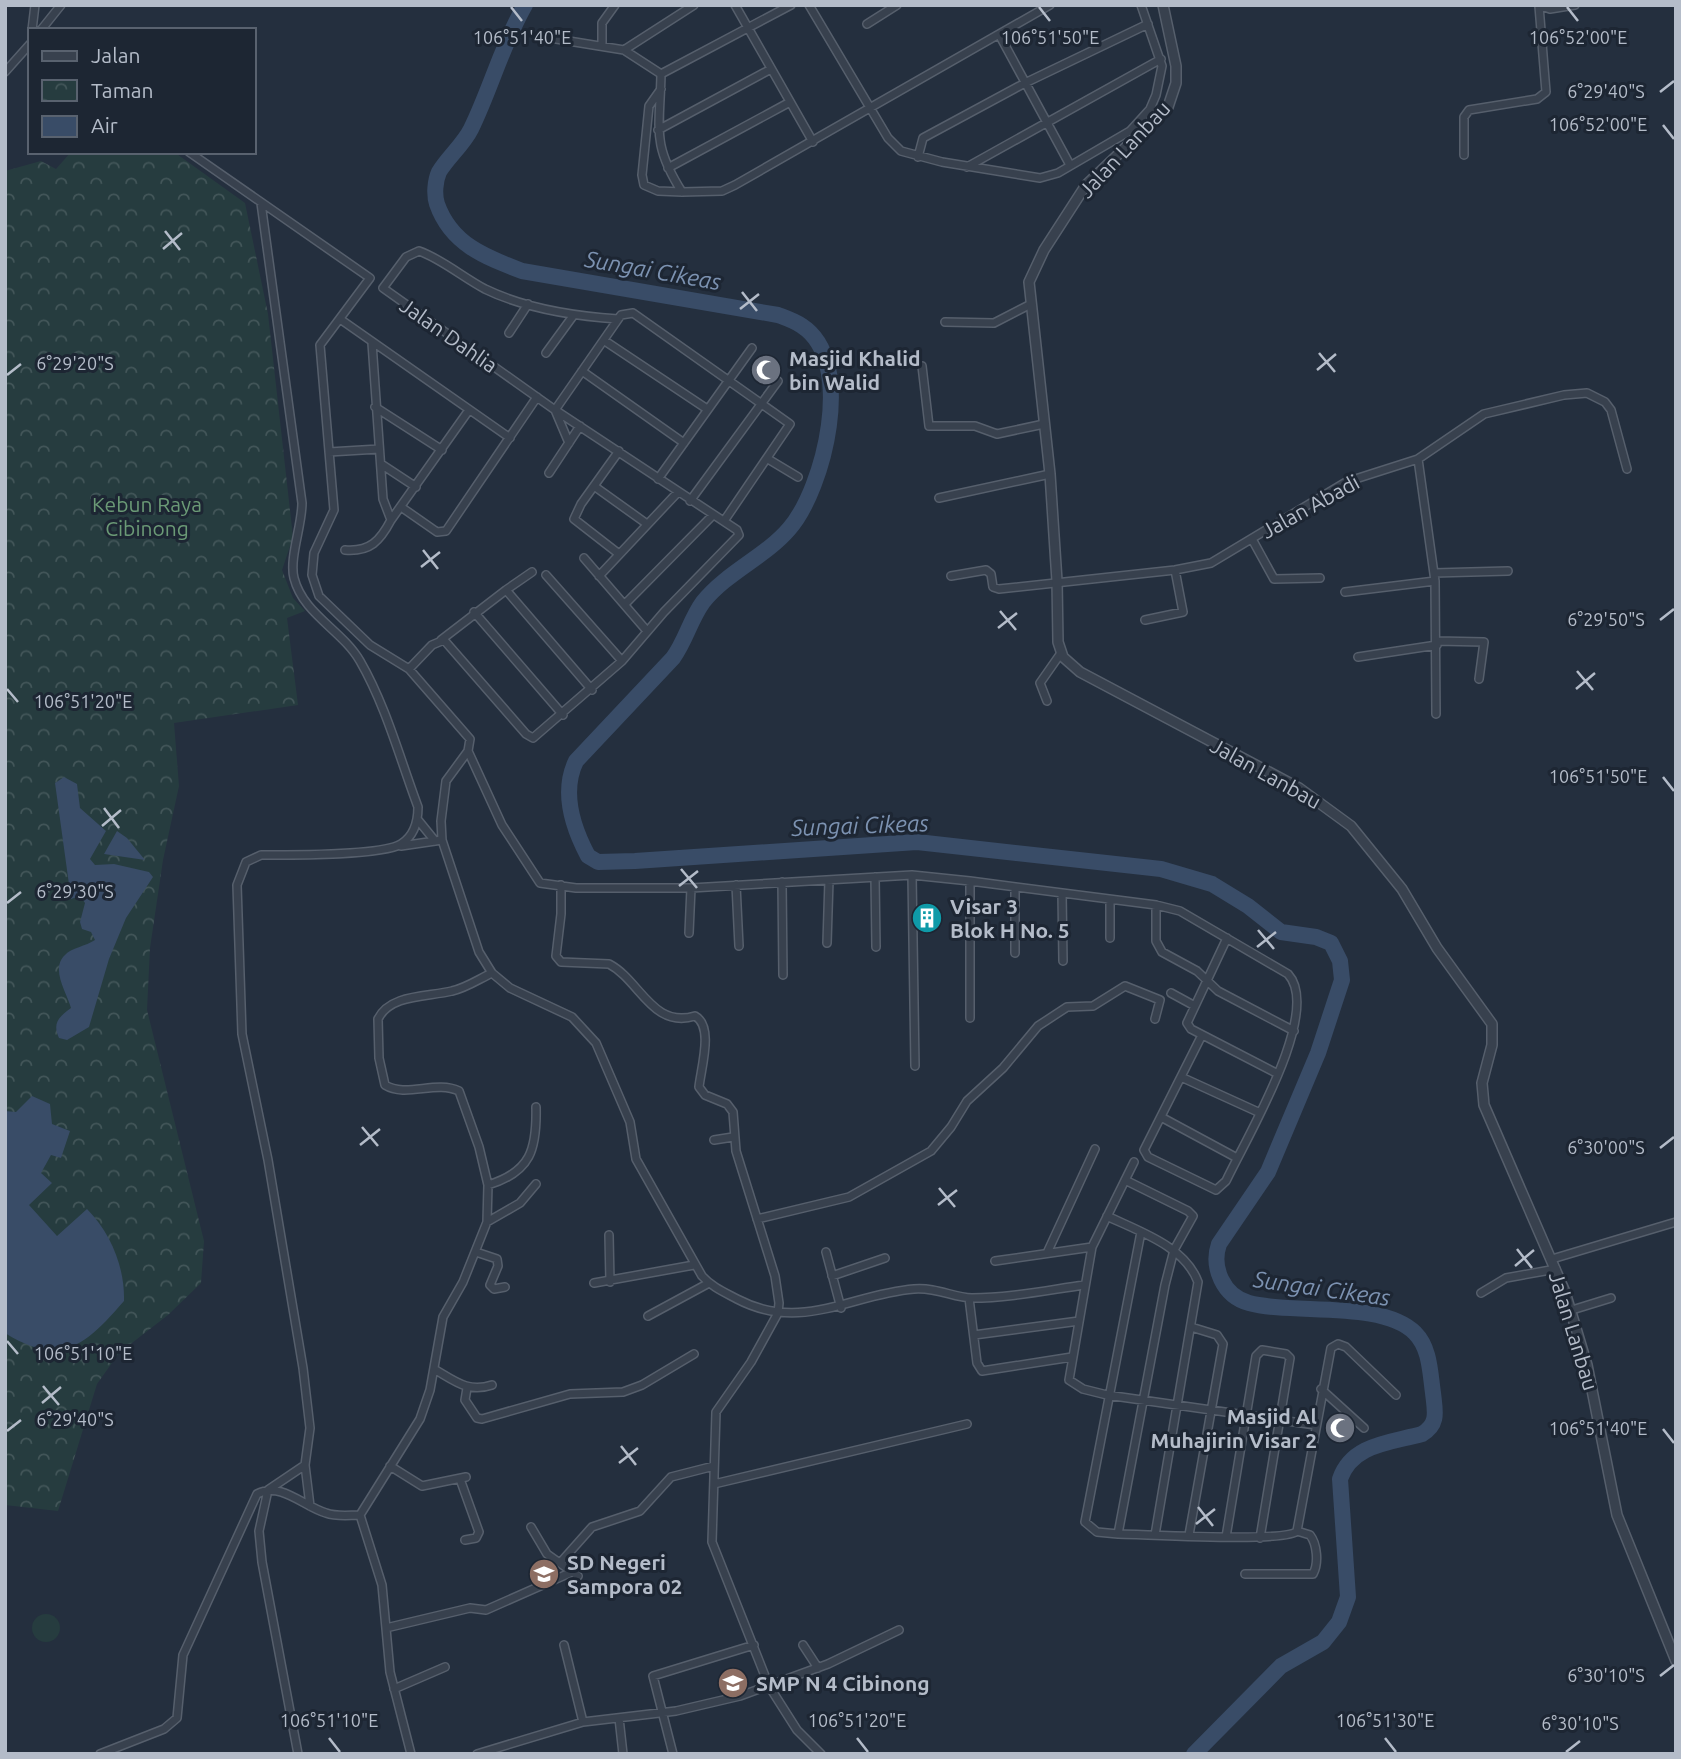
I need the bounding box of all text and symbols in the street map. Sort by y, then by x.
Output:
text: 106°51'40"E [473,27,571,47]
text: 106°51'50"E [1001,27,1099,47]
text: 106°52'00"E [1529,27,1627,47]
legend [28,28,256,154]
text: Jalan [91,43,140,67]
text: Taman [91,78,154,102]
text: 6°29'40"S [1567,81,1645,101]
street label: Jalan Lanbau [1073,96,1175,202]
text: Air [91,113,118,137]
text: 106°52'00"E [1549,114,1647,134]
water label: Sungai Cikeas [582,246,723,294]
street label: Jalan Dahlia [396,293,502,377]
place label: Masjid Khalid bin Walid [789,346,921,394]
text: 6°29'20"S [36,353,114,373]
mosque icon: Masjid Khalid bin Walid [749,353,783,387]
street label: Jalan Abadi [1257,469,1363,543]
park label: Kebun Raya Cibinong [92,492,202,540]
text: 6°29'50"S [1567,609,1645,629]
text: 106°51'20"E [34,691,132,711]
street label: Jalan Lanbau [1206,733,1326,813]
text: 106°51'50"E [1549,766,1647,786]
water label: Sungai Cikeas [790,810,930,840]
text: 6°29'30"S [36,881,114,901]
place label: Visar 3 Blok H No. 5 [950,894,1070,942]
building icon: Visar 3 Blok H No. 5 [910,901,944,935]
text: 6°30'00"S [1567,1137,1645,1157]
water label: Sungai Cikeas [1251,1266,1392,1310]
street label: Jalan Lanbau [1545,1269,1603,1393]
text: 106°51'10"E [34,1343,132,1363]
place label: Masjid Al Muhajirin Visar 2 [1151,1404,1317,1452]
text: 6°29'40"S [36,1409,114,1429]
mosque icon: Masjid Al Muhajirin Visar 2 [1323,1411,1357,1445]
text: 106°51'40"E [1549,1418,1647,1438]
place label: SD Negeri Sampora 02 [567,1550,682,1598]
school or university icon: SD Negeri Sampora 02 [527,1557,561,1591]
text: 6°30'10"S [1567,1665,1645,1685]
school or university icon: SMP N 4 Cibinong [716,1666,750,1700]
place label: SMP N 4 Cibinong [756,1671,930,1695]
text: 106°51'10"E [280,1710,378,1730]
text: 106°51'20"E [808,1710,906,1730]
text: 106°51'30"E [1336,1710,1434,1730]
text: 6°30'10"S [1541,1713,1619,1733]

